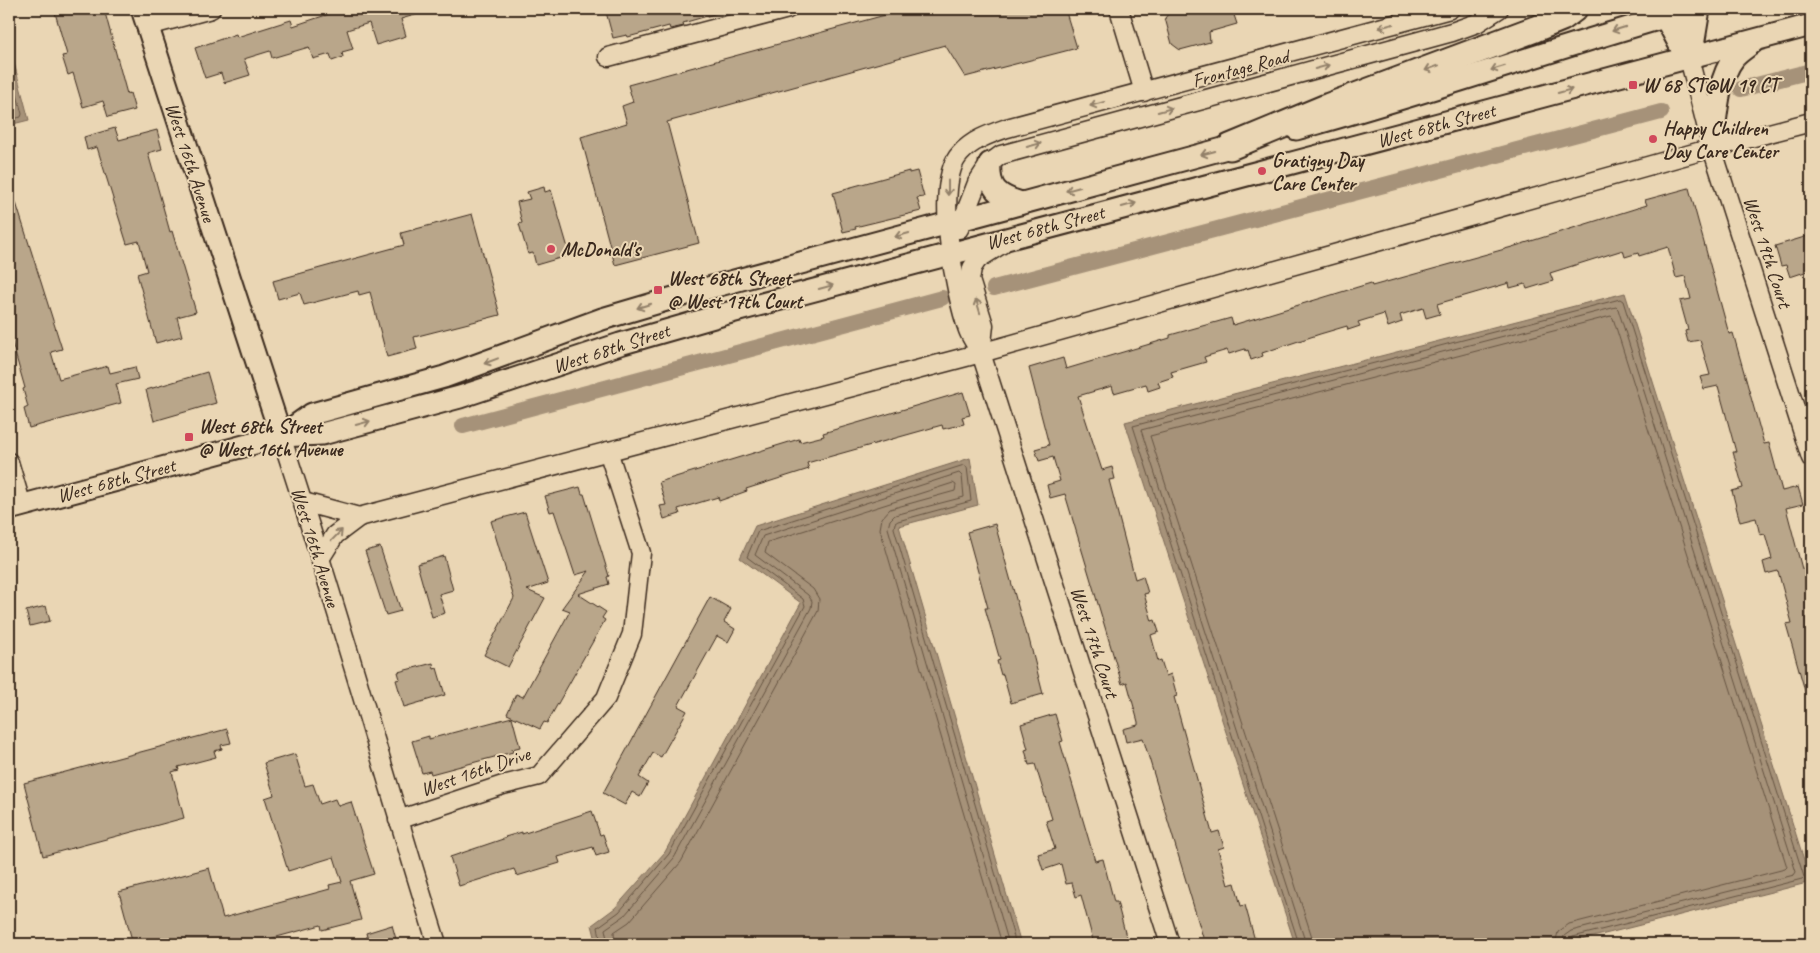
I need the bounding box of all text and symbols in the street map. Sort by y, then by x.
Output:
one-way arrow [1378,22,1394,31]
one-way arrow [1612,25,1628,35]
street label: Frontage Road [1189,43,1294,93]
one-way arrow [1314,62,1330,71]
one-way arrow [1490,63,1506,73]
one-way arrow [1425,64,1440,73]
place label: W 68 ST@W 19 CT [1643,73,1783,98]
marker: W 68 ST@W 19 CT [1627,79,1639,91]
one-way arrow [1557,85,1573,95]
street label: West 68th Street [1374,97,1500,153]
street label: West 16th Avenue [159,99,222,226]
one-way arrow [1089,100,1105,109]
one-way arrow [1157,104,1173,114]
place label: Happy Children Day Care Center [1663,116,1781,164]
marker: Happy Children Day Care Center [1647,133,1659,145]
one-way arrow [1026,140,1042,149]
place label: Gratigny Day Care Center [1272,148,1366,196]
one-way arrow [1200,149,1216,159]
marker: Gratigny Day Care Center [1256,165,1268,177]
one-way arrow [943,179,953,195]
one-way arrow [1066,185,1082,194]
street label: West 19th Court [1738,193,1798,313]
street label: West 68th Street [983,199,1109,255]
one-way arrow [1121,200,1137,209]
one-way arrow [894,231,910,241]
place label: McDonald's [561,237,642,262]
marker: McDonald's [545,243,557,255]
place label: West 68th Street @ West 17th Court [668,266,804,314]
one-way arrow [817,281,833,291]
marker: West 68th Street @ West 17th Court [652,284,664,296]
one-way arrow [973,298,983,314]
one-way arrow [636,302,652,312]
street label: West 68th Street [550,317,675,379]
one-way arrow [484,357,499,366]
place label: West 68th Street @ West 16th Avenue [199,414,344,462]
one-way arrow [355,418,371,428]
marker: West 68th Street @ West 16th Avenue [183,431,195,443]
street label: West 68th Street [54,452,180,508]
street label: West 16th Avenue [285,484,346,612]
one-way arrow [331,529,343,541]
street label: West 17th Court [1065,583,1125,703]
street label: West 16th Drive [417,741,534,802]

